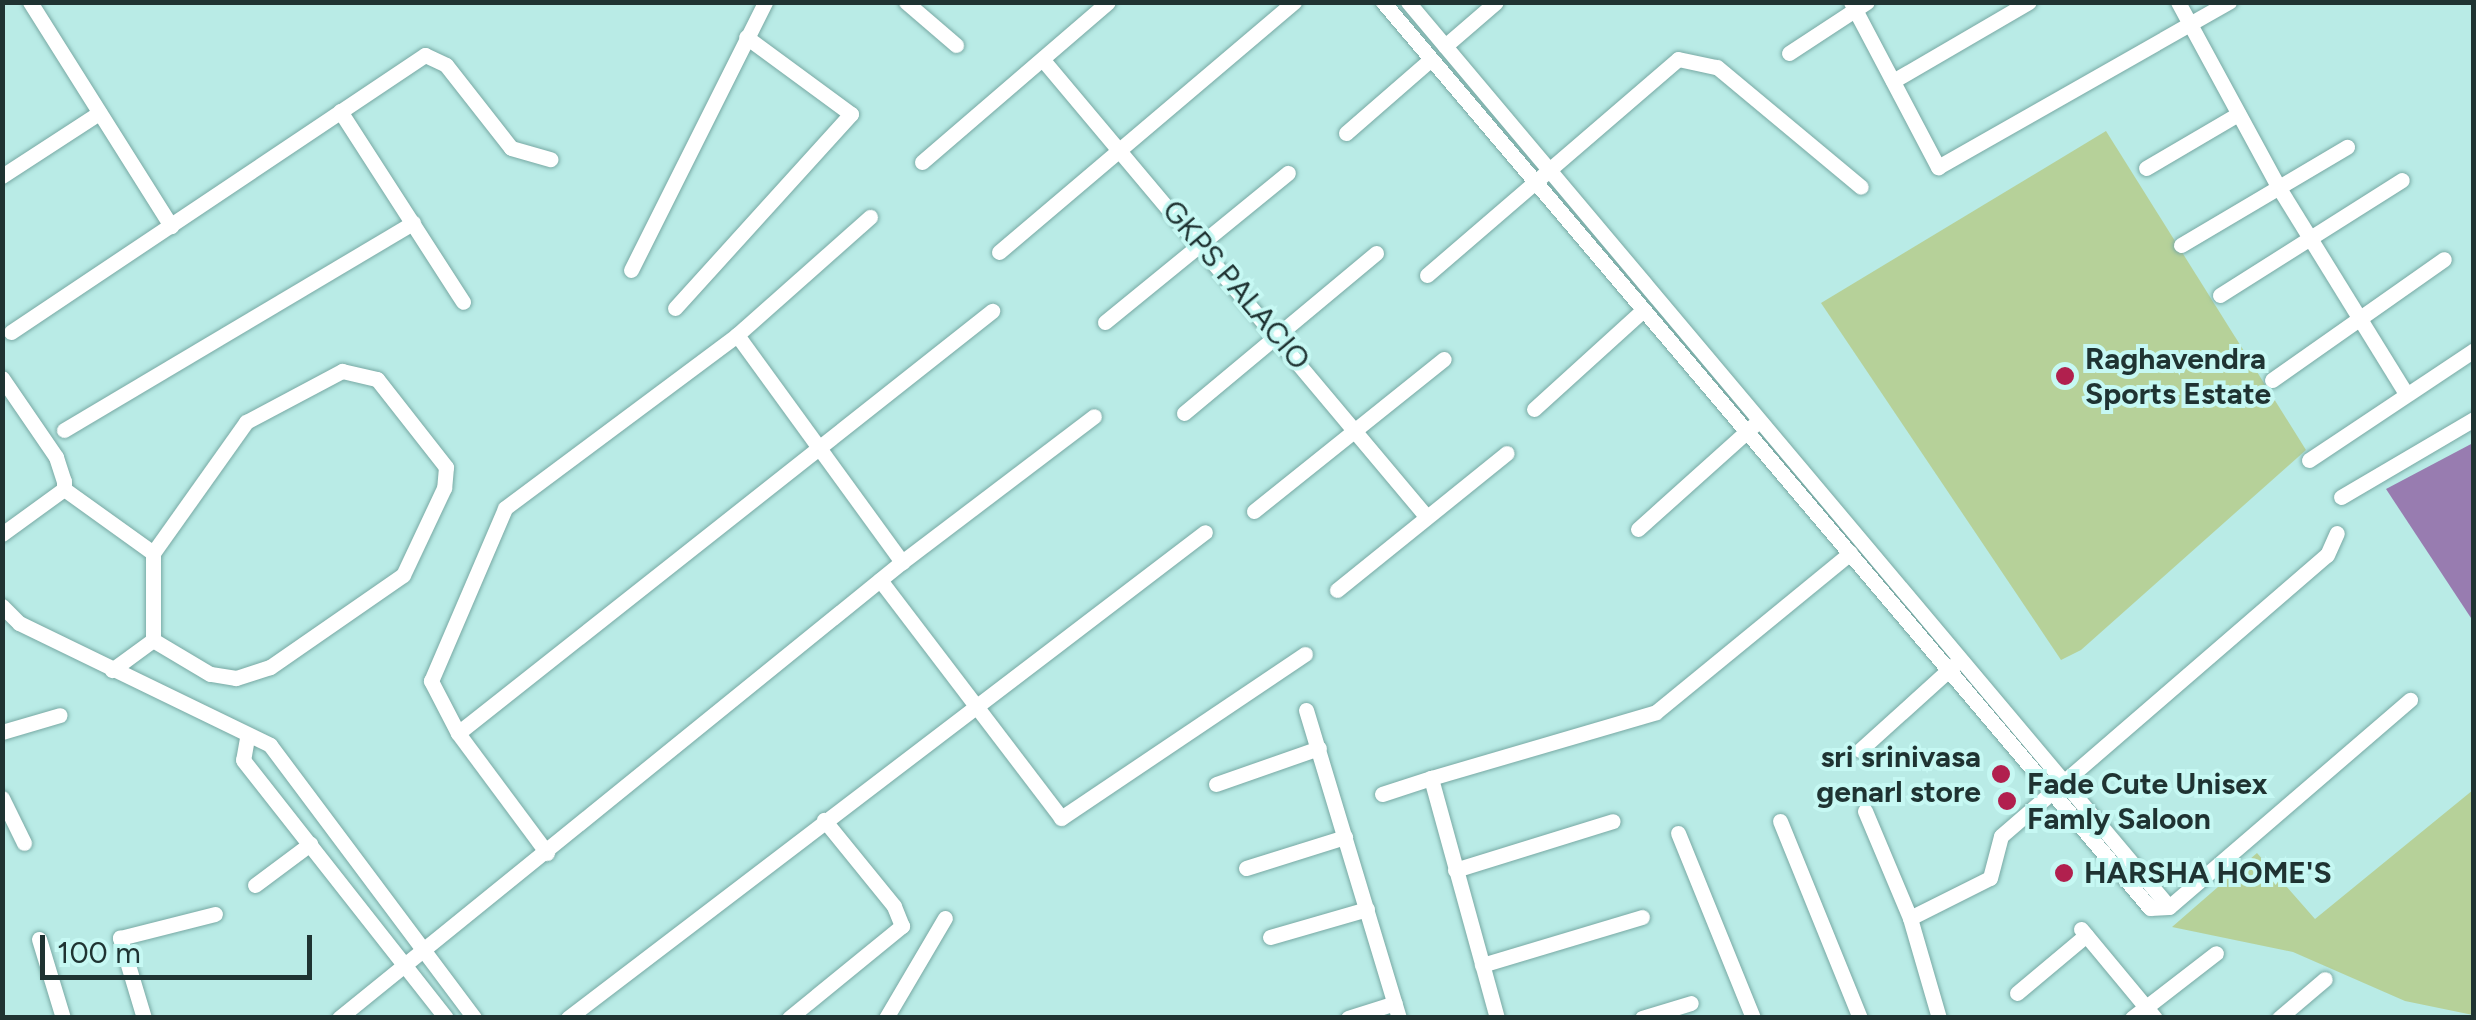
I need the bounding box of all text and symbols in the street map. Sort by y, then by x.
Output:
street label: GKPS PALACIO [1155,193,1317,377]
place label: Raghavendra Sports Estate [2085,341,2271,412]
marker: Raghavendra Sports Estate [2054,365,2076,387]
place label: sri srinivasa genarl store [1816,739,1981,810]
marker: sri srinivasa genarl store [1990,763,2012,785]
place label: Fade Cute Unisex Famly Saloon [2027,766,2267,836]
marker: Fade Cute Unisex Famly Saloon [1996,790,2018,812]
place label: HARSHA HOME'S [2084,855,2332,891]
marker: HARSHA HOME'S [2053,862,2075,884]
scale bar [45,915,318,977]
text: 100 m [57,934,141,971]

